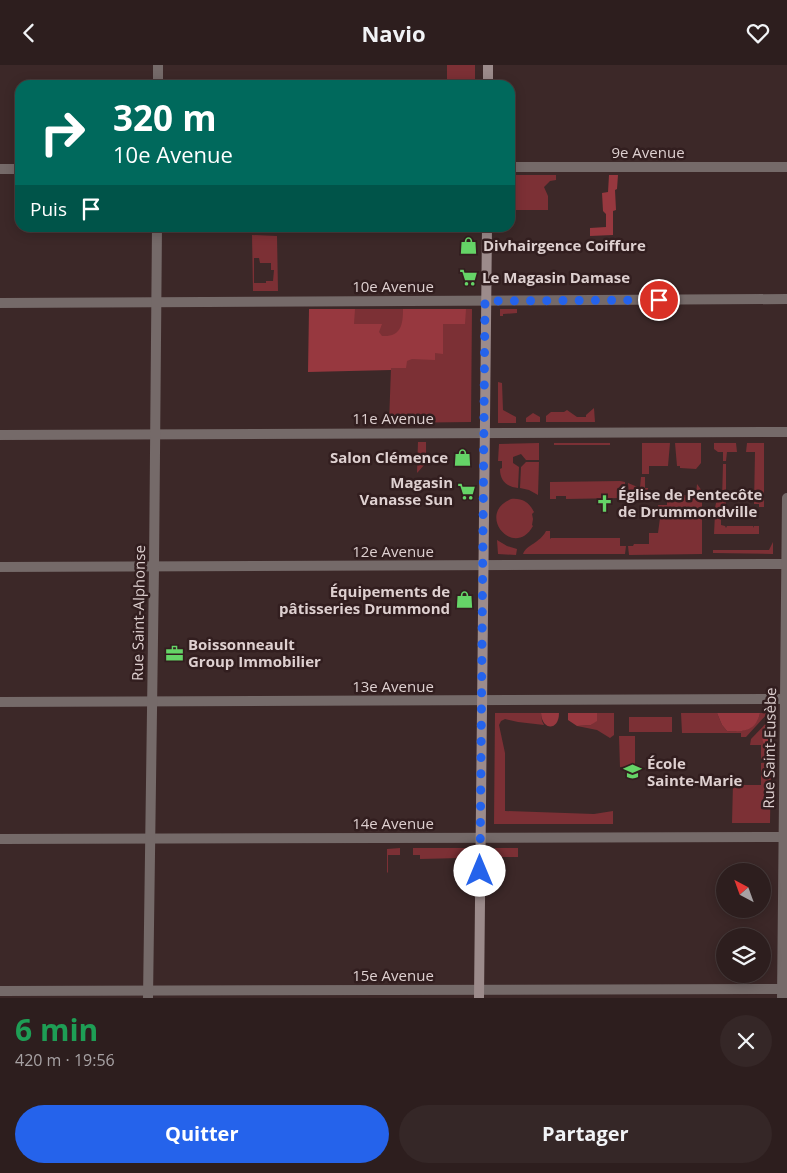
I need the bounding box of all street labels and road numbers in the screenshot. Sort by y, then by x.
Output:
street label: 9e Avenue [611,142,685,162]
street label: 10e Avenue [352,276,434,296]
street label: 11e Avenue [352,408,434,428]
street label: 12e Avenue [352,541,434,561]
street label: Rue Saint-Alphonse [127,545,149,681]
street label: 13e Avenue [352,676,434,696]
street label: Rue Saint-Eusèbe [758,687,780,809]
street label: 14e Avenue [352,813,434,833]
street label: 15e Avenue [352,965,434,985]

